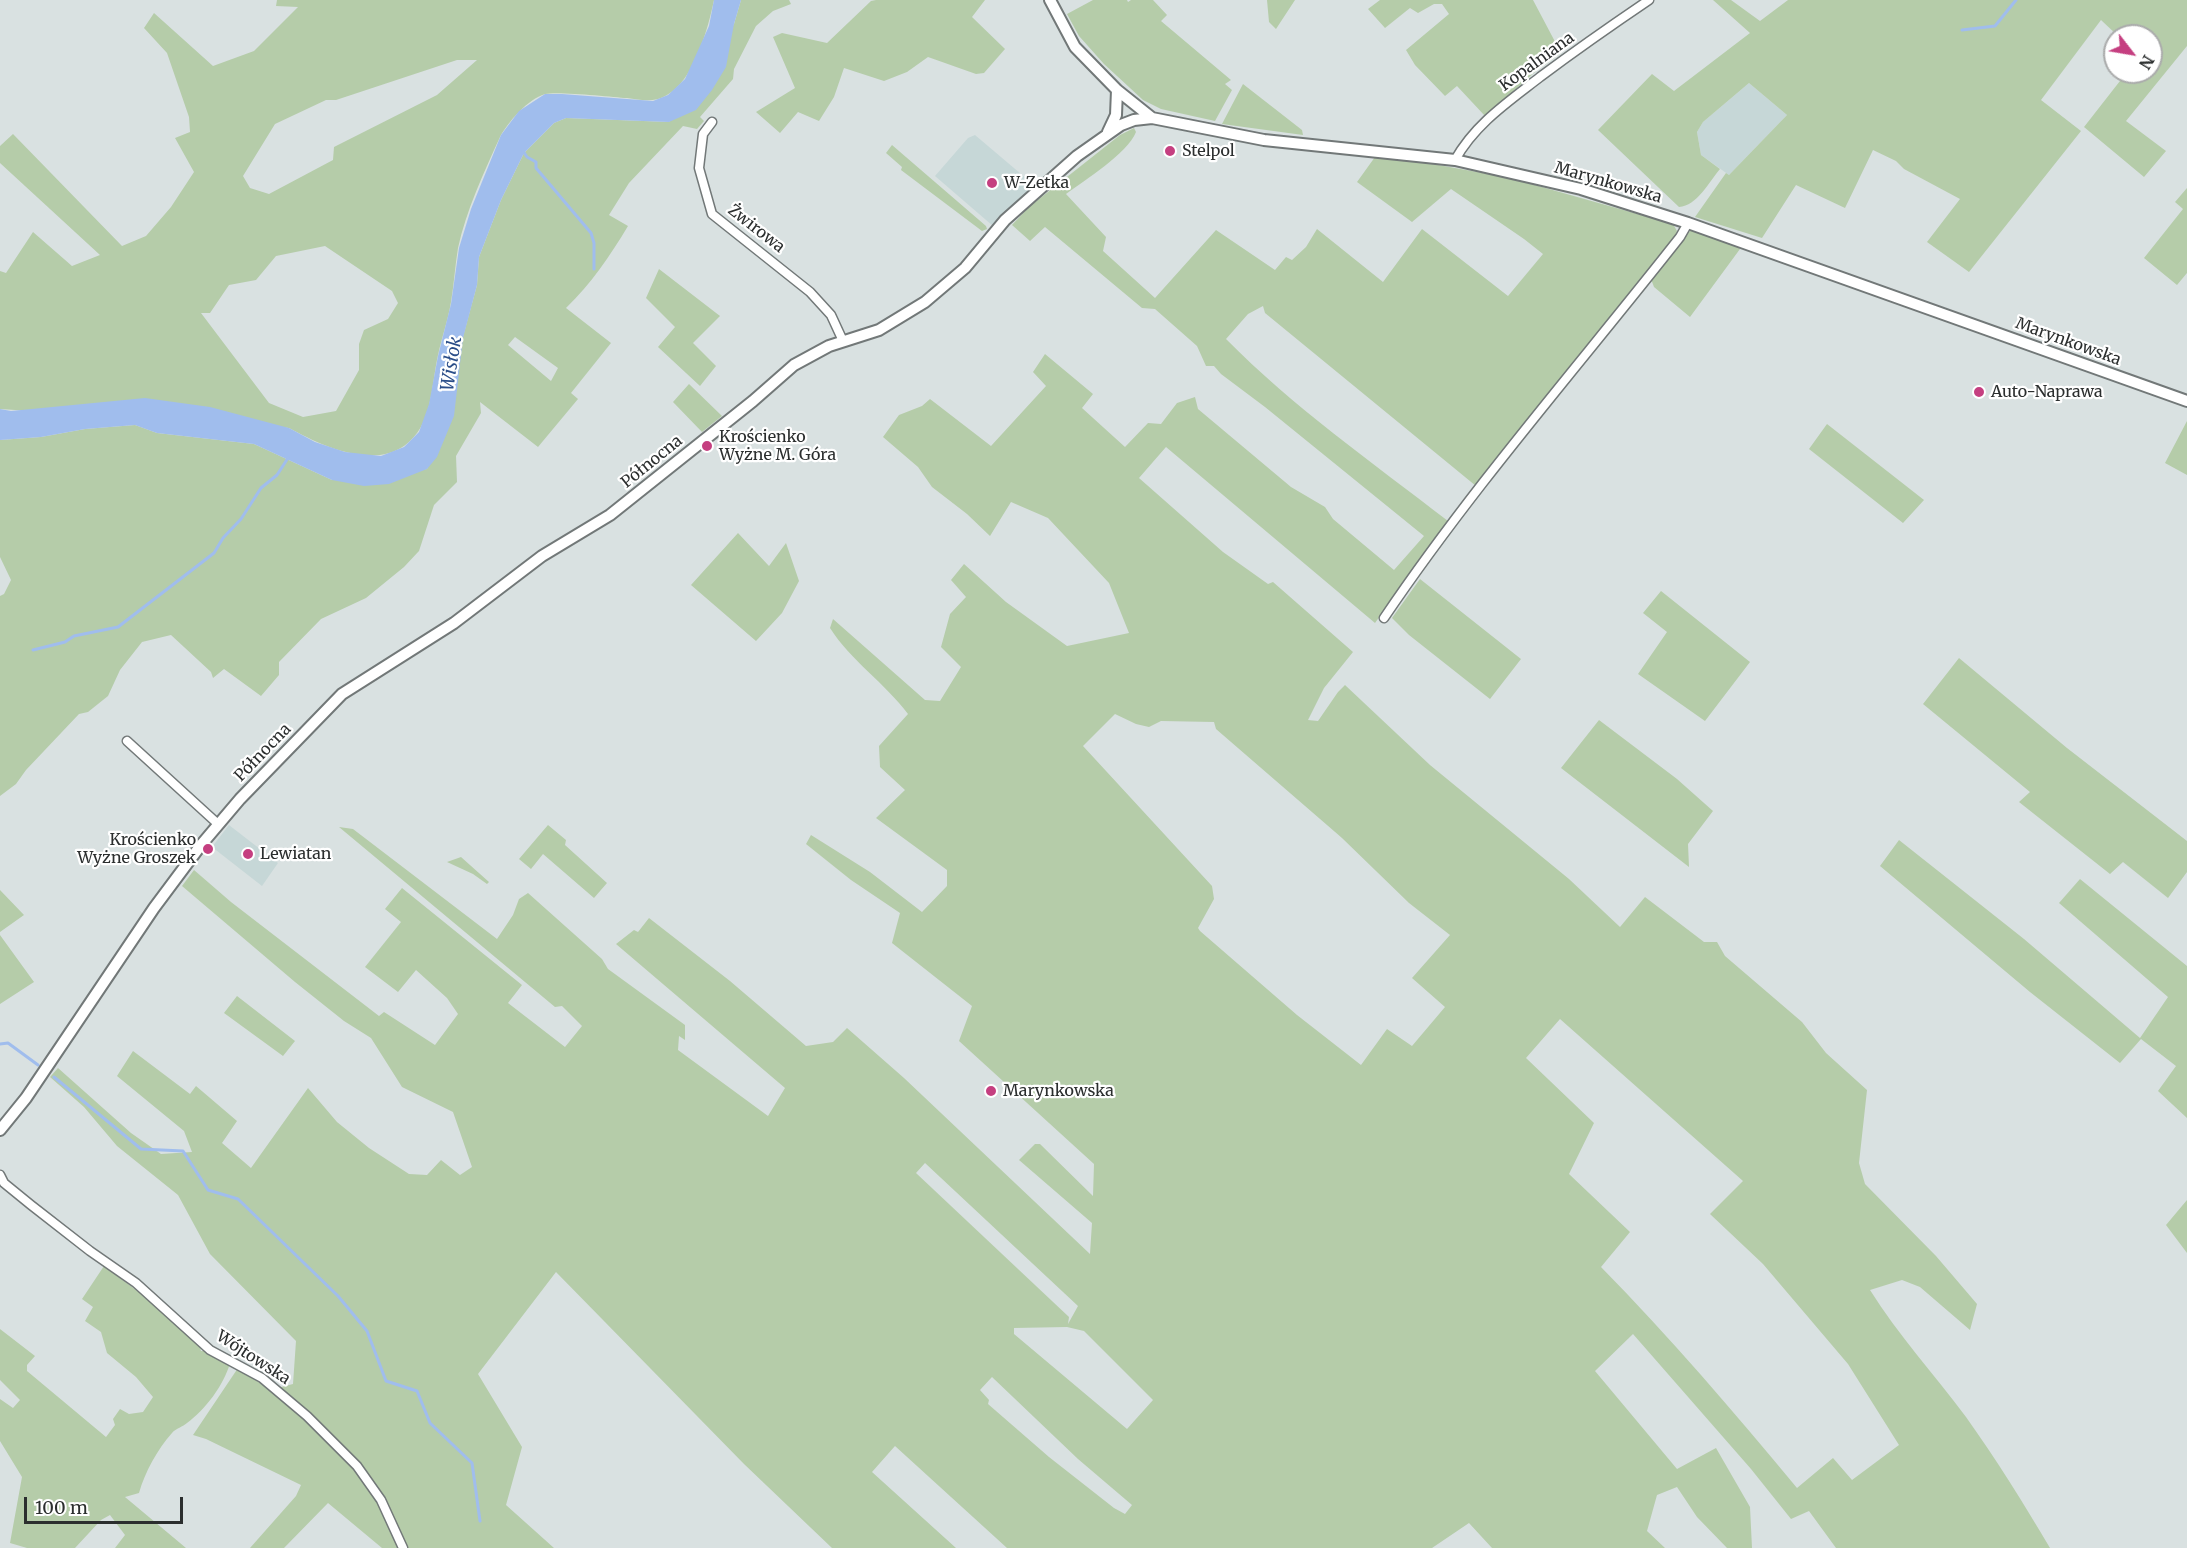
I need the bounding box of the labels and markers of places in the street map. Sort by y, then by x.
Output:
place label: Stelpol [1182,141,1235,161]
marker: Stelpol [1163,144,1177,158]
place label: W-Zetka [1004,173,1069,193]
marker: W-Zetka [985,176,999,190]
place label: Auto-Naprawa [1991,382,2103,402]
marker: Auto-Naprawa [1972,385,1986,399]
place label: Krościenko Wyżne M. Góra [719,427,836,465]
marker: Krościenko Wyżne M. Góra [700,439,714,453]
place label: Krościenko Wyżne Groszek [77,830,196,868]
marker: Krościenko Wyżne Groszek [201,842,215,856]
place label: Lewiatan [260,844,331,864]
marker: Lewiatan [241,847,255,861]
place label: Marynkowska [1003,1081,1114,1101]
marker: Marynkowska [984,1084,998,1098]

